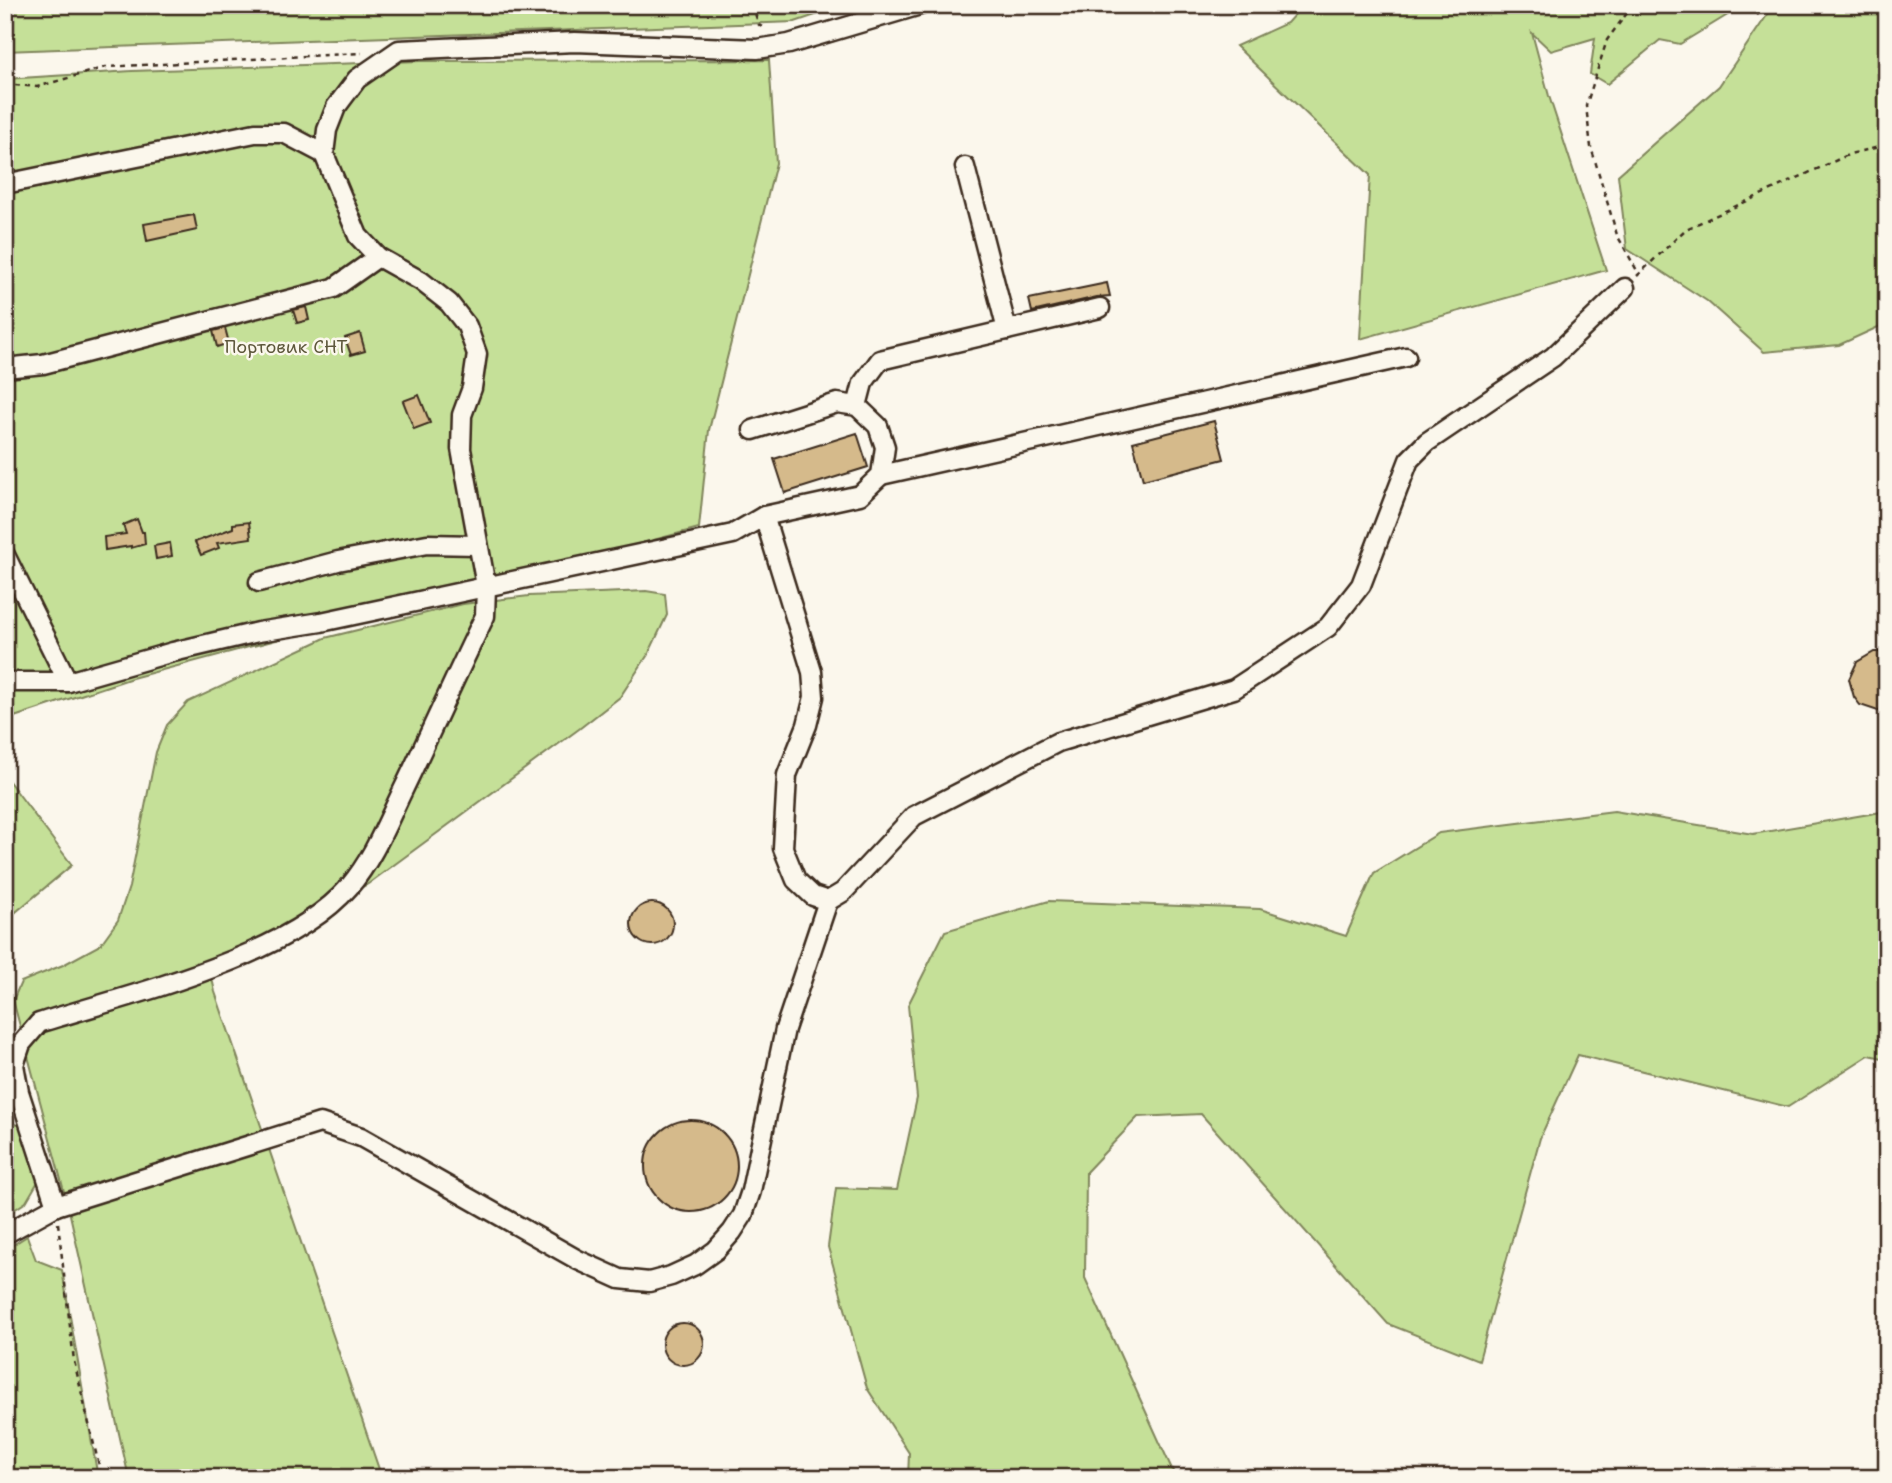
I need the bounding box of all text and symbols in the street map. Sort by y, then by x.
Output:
park label: Портовик СНТ [224,335,348,359]

